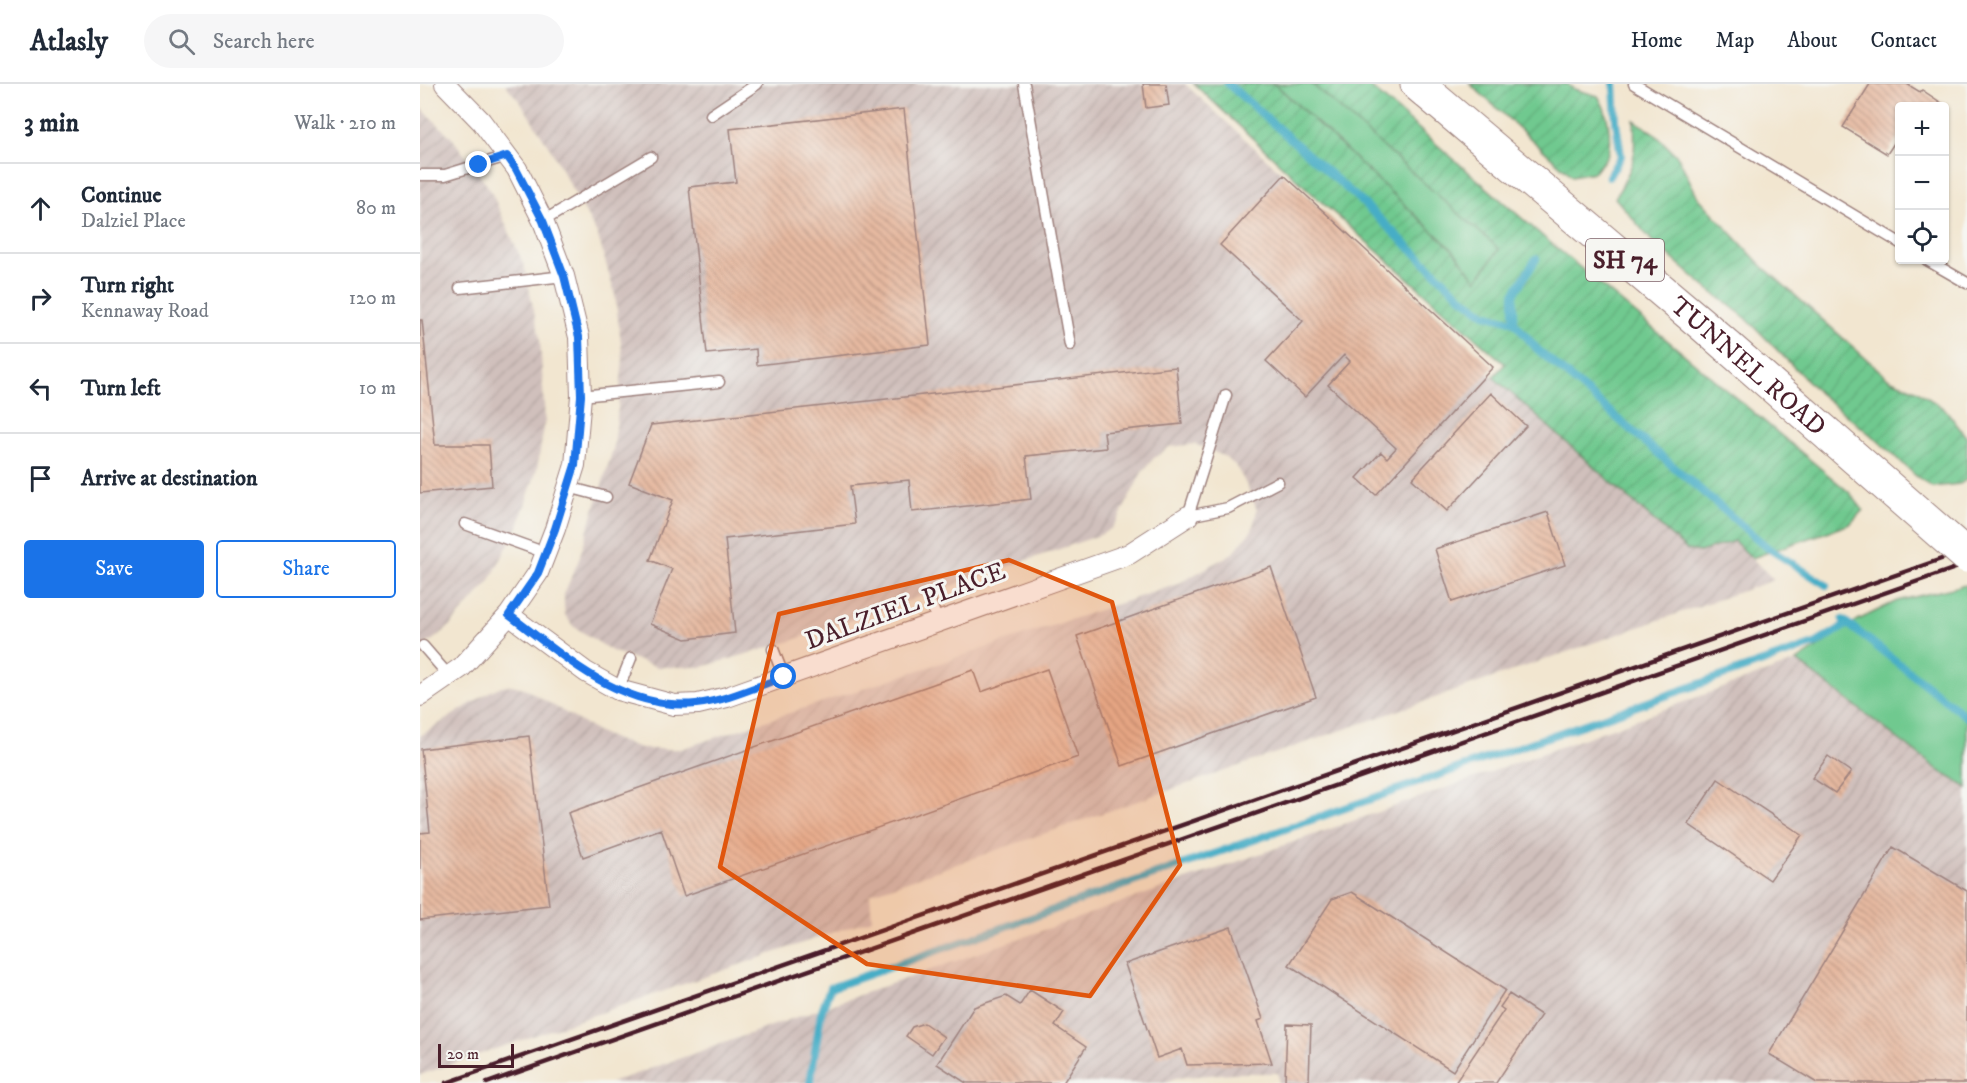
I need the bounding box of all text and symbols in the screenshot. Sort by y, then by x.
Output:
search box [144,14,564,68]
text: Atlasly [30,24,108,59]
icon: search [165,25,198,58]
text: Search here [213,28,315,55]
text: Home [1631,28,1683,54]
text: Map [1716,28,1754,54]
text: About [1787,28,1838,54]
text: Contact [1871,28,1937,54]
map controls [1895,102,1949,264]
button: + [1895,102,1949,156]
text: 3 min [24,107,79,140]
text: Walk · 210 m [294,111,396,136]
route end [465,151,491,177]
button: − [1895,156,1949,210]
text: Continue [81,182,162,209]
icon: ahead [24,192,57,225]
text: 80 m [356,196,396,221]
text: Dalziel Place [81,209,186,234]
button: locate [1895,210,1949,264]
road number: SH 74 [1586,239,1664,281]
text: Turn right [81,272,174,299]
icon: right [24,282,57,315]
text: 120 m [349,286,396,311]
street label: TUNNEL ROAD [1663,290,1833,443]
text: Kennaway Road [81,299,209,324]
icon: left [24,372,57,405]
text: Turn left [81,375,161,402]
text: 10 m [359,376,396,401]
icon: arrive [24,462,57,495]
text: Arrive at destination [81,465,258,492]
button: Save [24,540,204,598]
button: Share [216,540,396,598]
street label: DALZIEL PLACE [801,555,1010,658]
route start [770,663,796,689]
scale bar [438,1041,514,1068]
text: 20 m [447,1044,479,1064]

